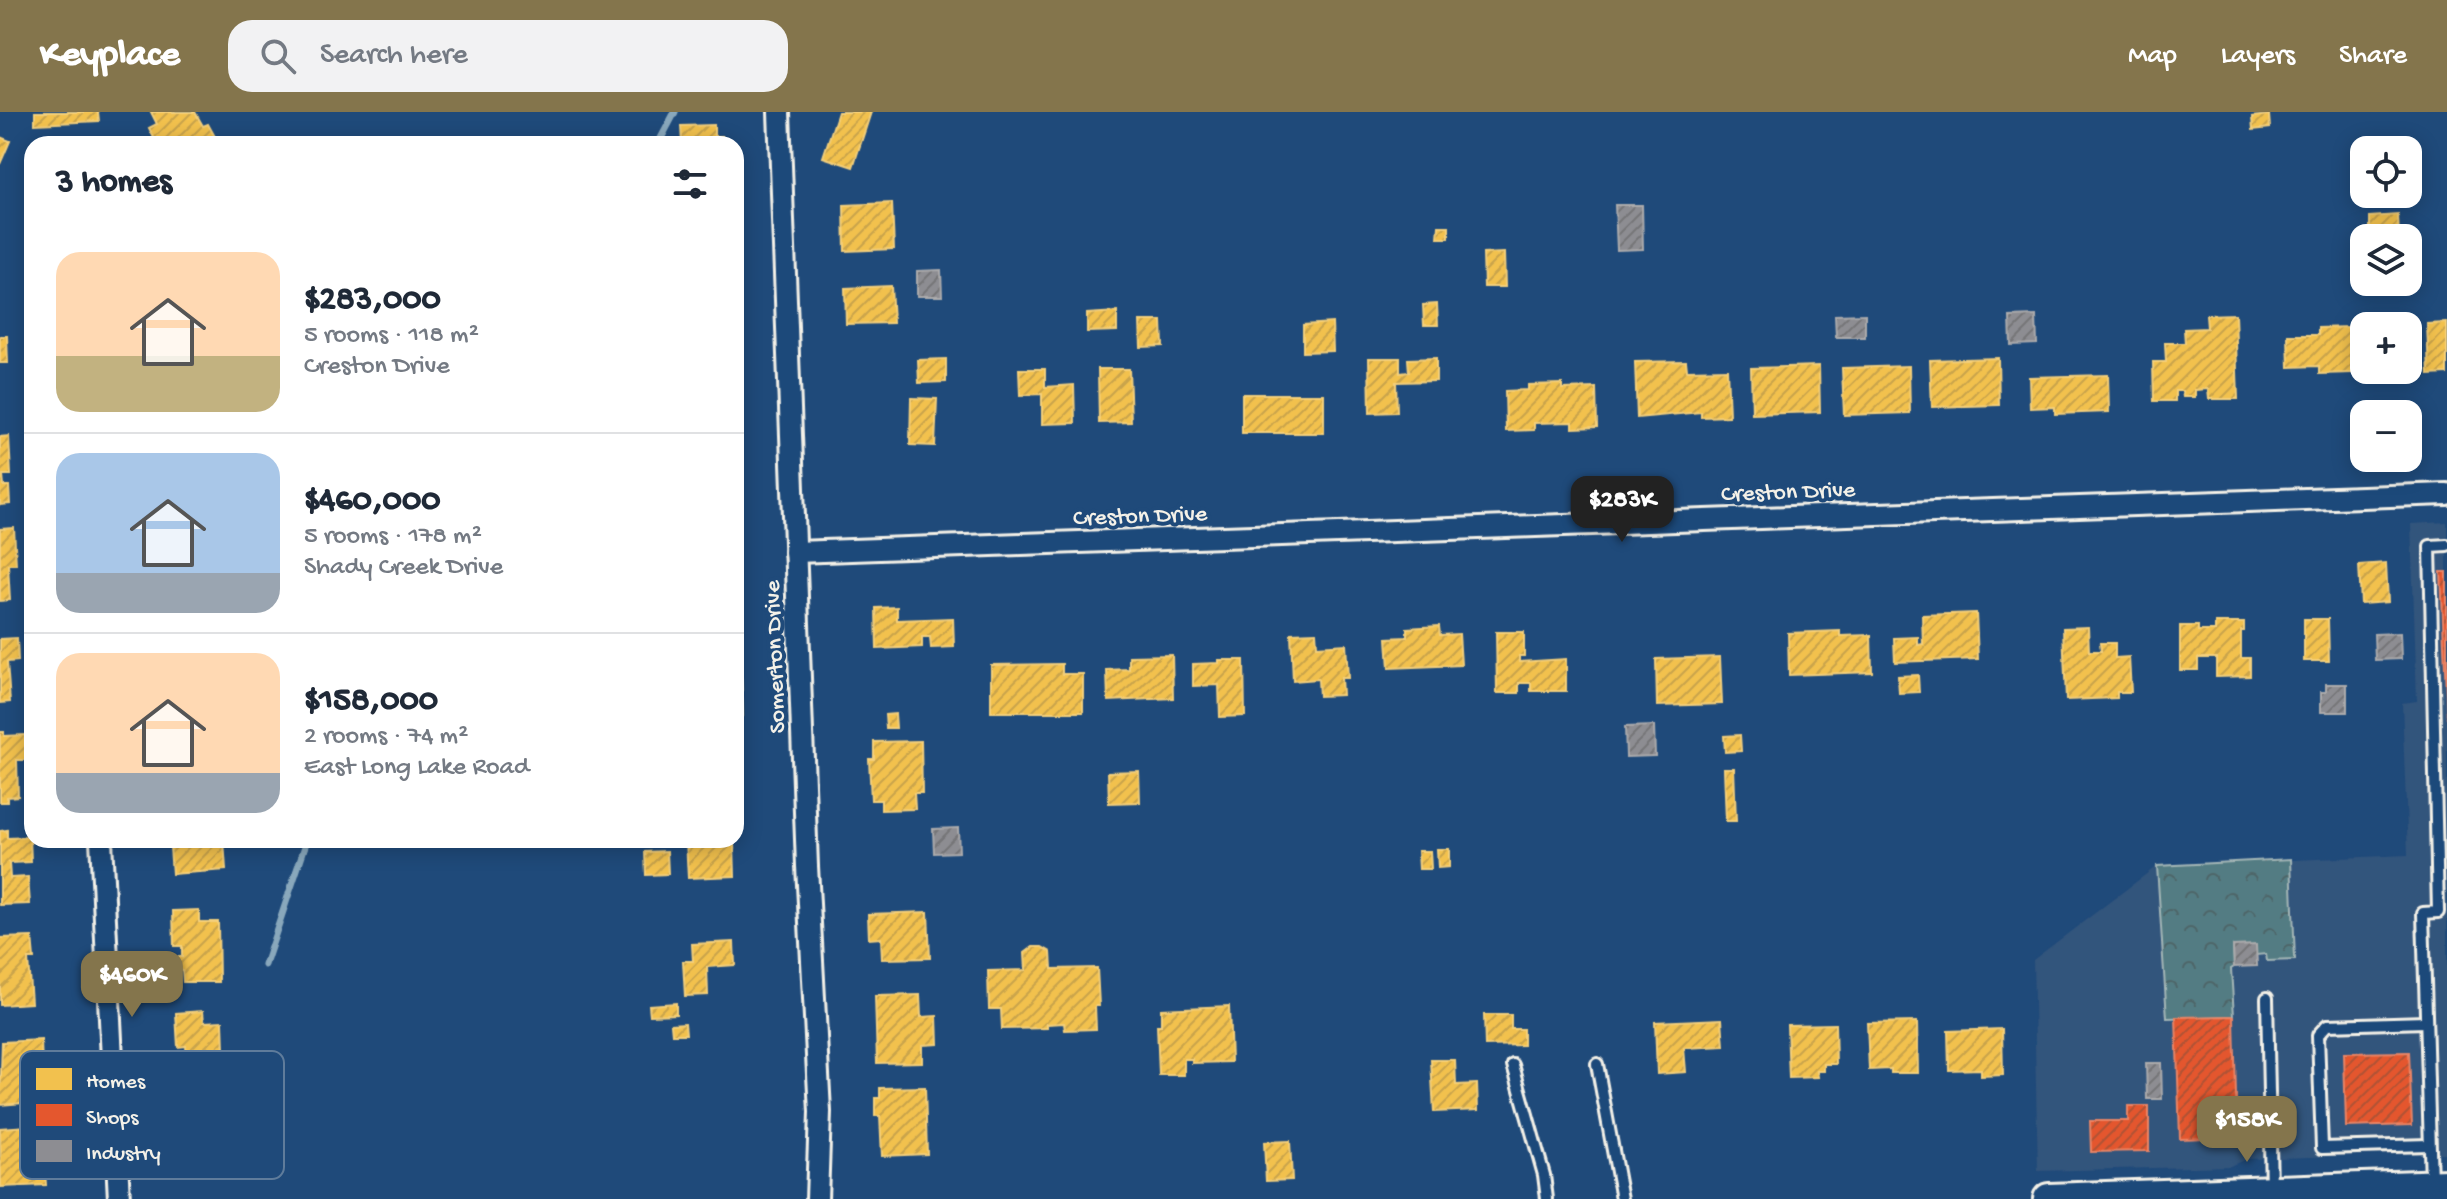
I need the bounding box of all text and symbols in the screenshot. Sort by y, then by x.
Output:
search box [228,20,788,92]
text: Keyplace [40,34,180,78]
icon: search [256,34,300,78]
text: Search here [320,39,468,74]
text: Map [2128,40,2177,73]
text: Layers [2221,40,2295,73]
text: Share [2339,40,2407,73]
map controls [2350,136,2422,472]
button: locate [2350,136,2422,208]
icon: filters [668,162,712,206]
text: 3 homes [56,164,172,204]
button: layers [2350,224,2422,296]
text: $283,000 [304,281,441,321]
icon: home [120,284,216,380]
button: + [2350,312,2422,384]
text: 5 rooms · 118 m² [304,321,479,352]
text: Creston Drive [304,352,450,383]
button: − [2350,400,2422,472]
pin: $283K [1566,476,1678,544]
street label: Creston Drive [1720,477,1856,510]
text: $460,000 [304,482,441,522]
icon: home [120,485,216,581]
text: $283K [1589,486,1655,517]
street label: Creston Drive [1072,501,1208,534]
text: 5 rooms · 178 m² [304,522,482,553]
text: Shady Creek Drive [304,553,503,584]
street label: Somerton Drive [759,579,794,734]
text: $158,000 [304,682,438,722]
icon: home [120,685,216,781]
text: 2 rooms · 74 m² [304,722,468,753]
text: East Long Lake Road [304,753,529,784]
pin: $460K [76,951,188,1019]
text: $460K [99,961,165,992]
legend [20,1051,284,1179]
text: Homes [86,1070,146,1096]
pin: $158K [2191,1096,2303,1164]
text: Shops [86,1106,139,1132]
text: $158K [2215,1106,2279,1137]
text: Industry [86,1142,161,1168]

